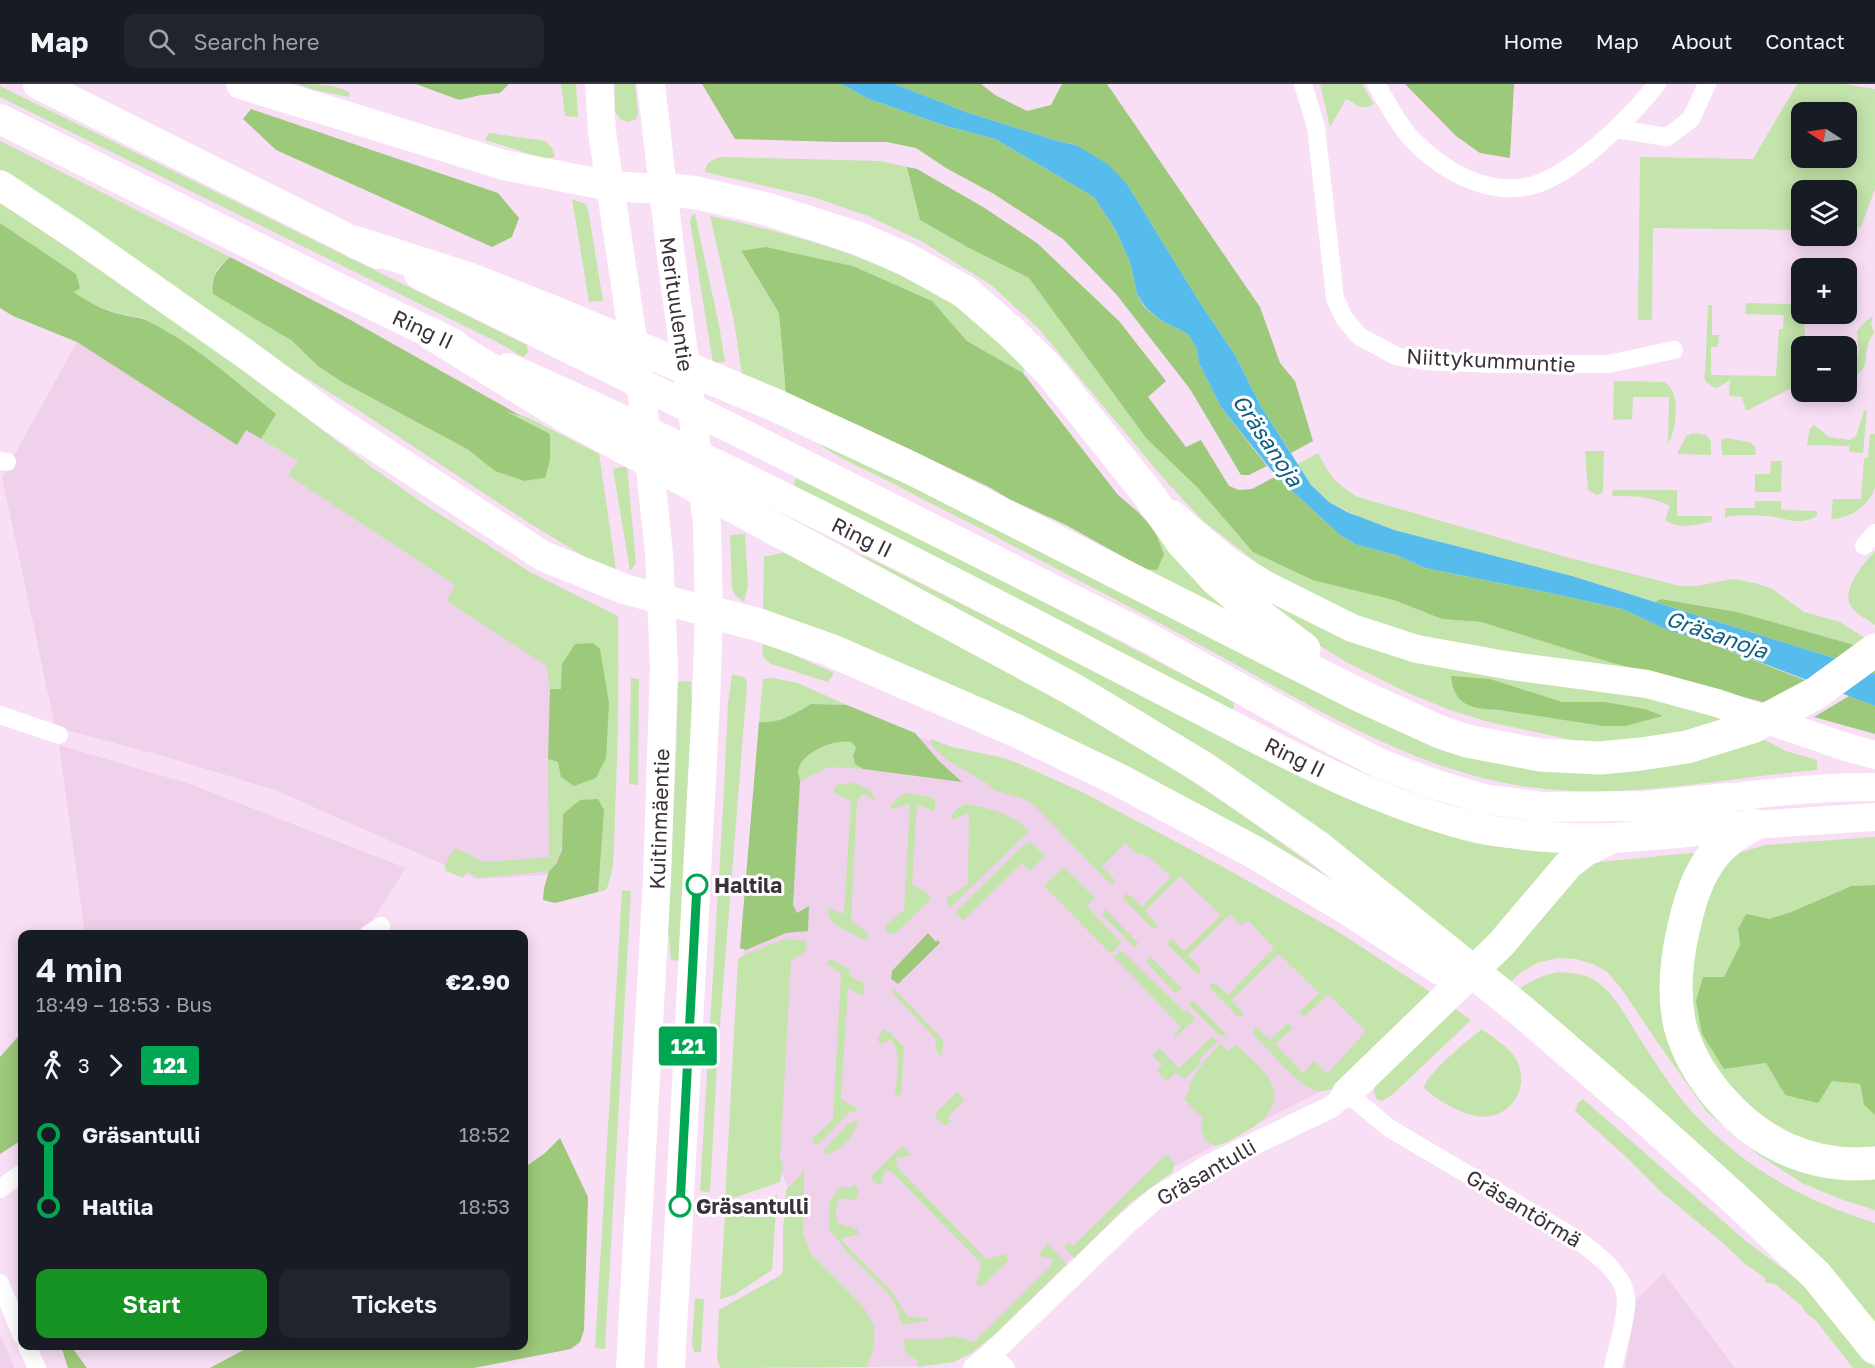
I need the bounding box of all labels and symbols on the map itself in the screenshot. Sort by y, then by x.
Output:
north arrow [1791,102,1857,168]
street label: Merituulentie [655,235,699,373]
street label: Ring II [388,304,458,354]
street label: Niittykummuntie [1406,343,1576,377]
water label: Gräsanoja [1227,389,1310,493]
street label: Ring II [827,511,897,563]
water label: Gräsanoja [1663,604,1773,664]
street label: Ring II [1260,731,1330,783]
street label: Kuitinmäentie [644,748,674,890]
place label: Haltila [714,872,782,898]
marker: Haltila [686,874,708,896]
line badge: 121 [654,1026,722,1066]
street label: Gräsantulli [1152,1133,1260,1211]
street label: Gräsantörmä [1462,1163,1586,1253]
place label: Gräsantulli [696,1193,809,1219]
marker: Gräsantulli [669,1195,691,1217]

